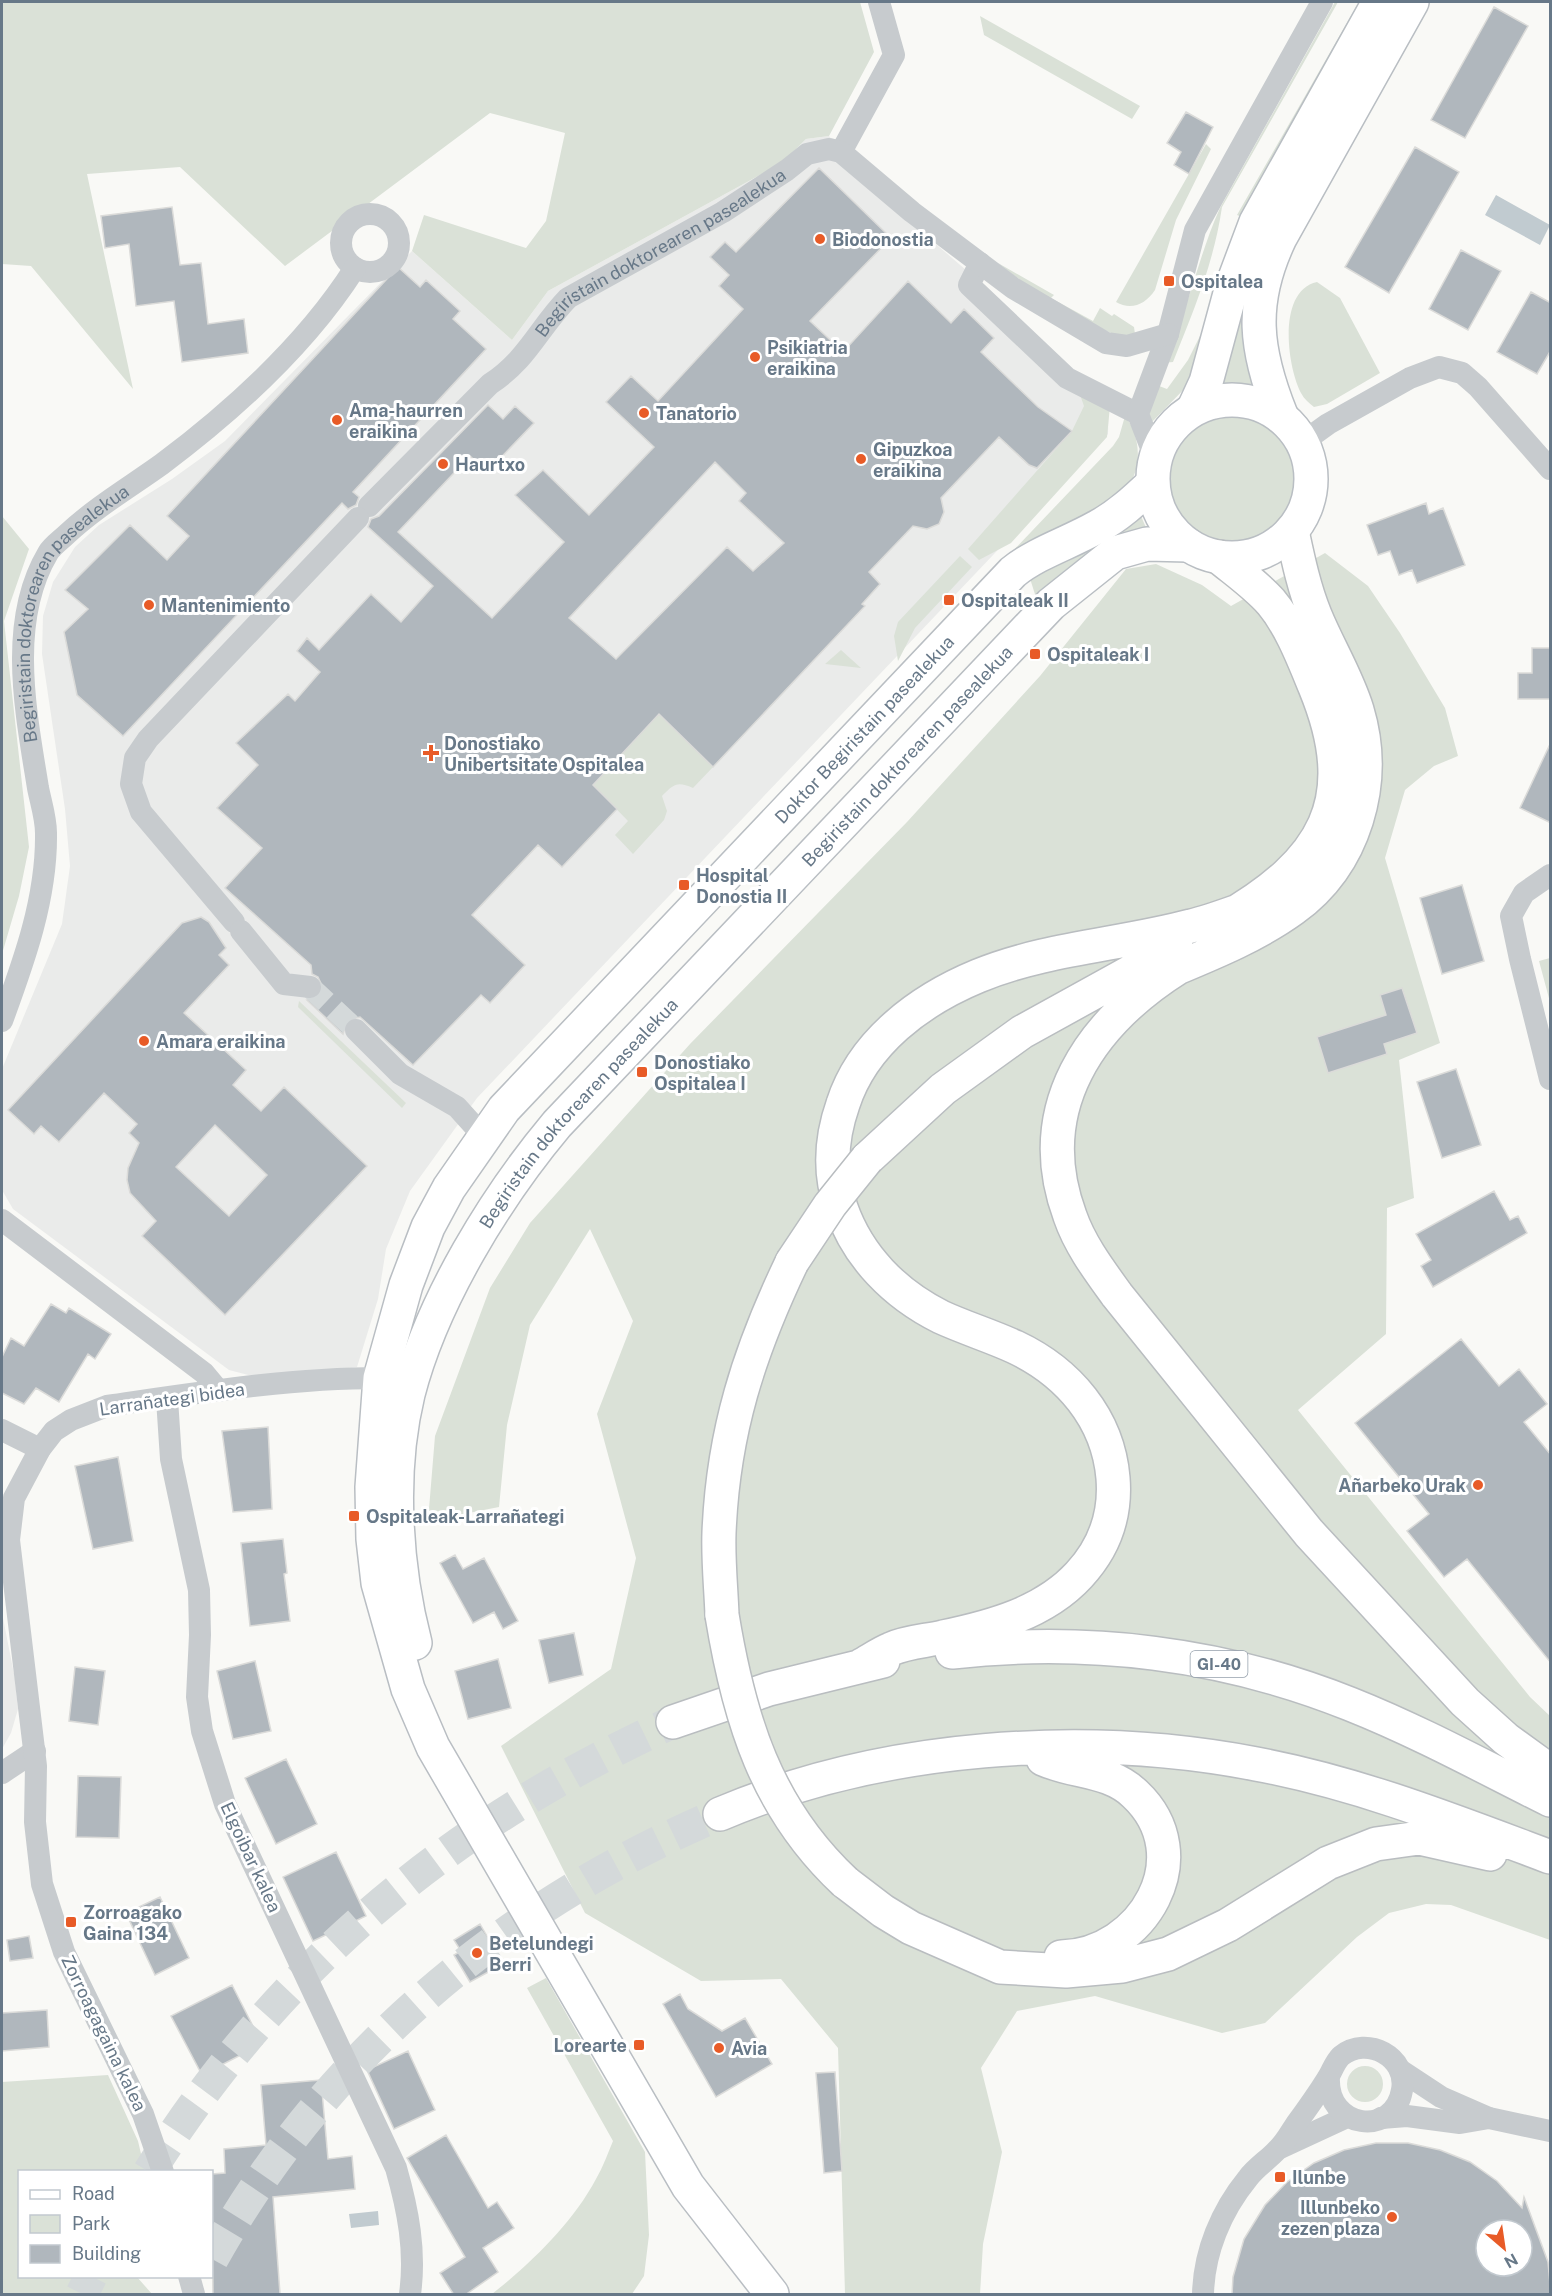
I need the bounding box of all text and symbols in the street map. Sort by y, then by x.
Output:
street label: Begiristain doktorearen pasealekua [530,164,789,341]
place label: Biodonostia [832,229,934,250]
marker: Biodonostia [813,232,827,246]
place label: Ospitalea [1181,271,1263,292]
marker: Ospitalea [1162,274,1176,288]
place label: Psikiatria eraikina [767,337,848,379]
marker: Psikiatria eraikina [748,350,762,364]
place label: Ama-haurren eraikina [349,400,463,442]
place label: Tanatorio [656,403,737,424]
marker: Tanatorio [637,406,651,420]
marker: Ama-haurren eraikina [330,413,344,427]
place label: Gipuzkoa eraikina [873,439,952,481]
marker: Gipuzkoa eraikina [854,452,868,466]
place label: Haurtxo [455,454,525,475]
marker: Haurtxo [436,457,450,471]
street label: Begiristain doktorearen pasealekua [12,480,132,744]
place label: Ospitaleak II [961,590,1069,611]
marker: Ospitaleak II [942,593,956,607]
place label: Mantenimiento [161,595,290,616]
marker: Mantenimiento [142,598,156,612]
street label: Doktor Begiristain pasealekua [770,631,958,827]
street label: Begiristain doktorearen pasealekua [797,641,1017,870]
place label: Ospitaleak I [1047,644,1149,665]
marker: Ospitaleak I [1028,647,1042,661]
place label: Donostiako Unibertsitate Ospitalea [444,733,644,775]
marker: Donostiako Unibertsitate Ospitalea [422,744,440,762]
place label: Hospital Donostia II [696,865,787,907]
marker: Hospital Donostia II [677,878,691,892]
street label: Begiristain doktorearen pasealekua [474,993,682,1232]
place label: Amara eraikina [156,1031,285,1052]
marker: Amara eraikina [137,1034,151,1048]
place label: Donostiako Ospitalea I [654,1052,751,1094]
marker: Donostiako Ospitalea I [635,1065,649,1079]
street label: Larrañategi bidea [98,1378,246,1420]
place label: Añarbeko Urak [1338,1475,1467,1496]
marker: Añarbeko Urak [1471,1478,1485,1492]
place label: Ospitaleak-Larrañategi [366,1506,564,1527]
marker: Ospitaleak-Larrañategi [347,1509,361,1523]
road number: GI-40 [1190,1651,1248,1677]
street label: Elgoibar kalea [216,1799,286,1915]
place label: Zorroagako Gaina 134 [83,1902,182,1944]
marker: Zorroagako Gaina 134 [64,1915,78,1929]
place label: Betelundegi Berri [489,1933,594,1975]
marker: Betelundegi Berri [470,1946,484,1960]
street label: Zorroagagaina kalea [57,1951,151,2115]
place label: Lorearte [554,2035,627,2056]
marker: Lorearte [632,2038,646,2052]
place label: Avia [731,2038,767,2059]
marker: Avia [712,2041,726,2055]
place label: Ilunbe [1292,2167,1346,2188]
legend [18,2170,213,2278]
marker: Ilunbe [1273,2170,1287,2184]
text: Road [72,2183,115,2204]
place label: Illunbeko zezen plaza [1281,2197,1380,2239]
marker: Illunbeko zezen plaza [1385,2210,1399,2224]
text: Park [72,2213,110,2234]
north arrow [1474,2218,1534,2278]
text: Building [72,2243,141,2264]
text: N [1501,2249,1521,2272]

